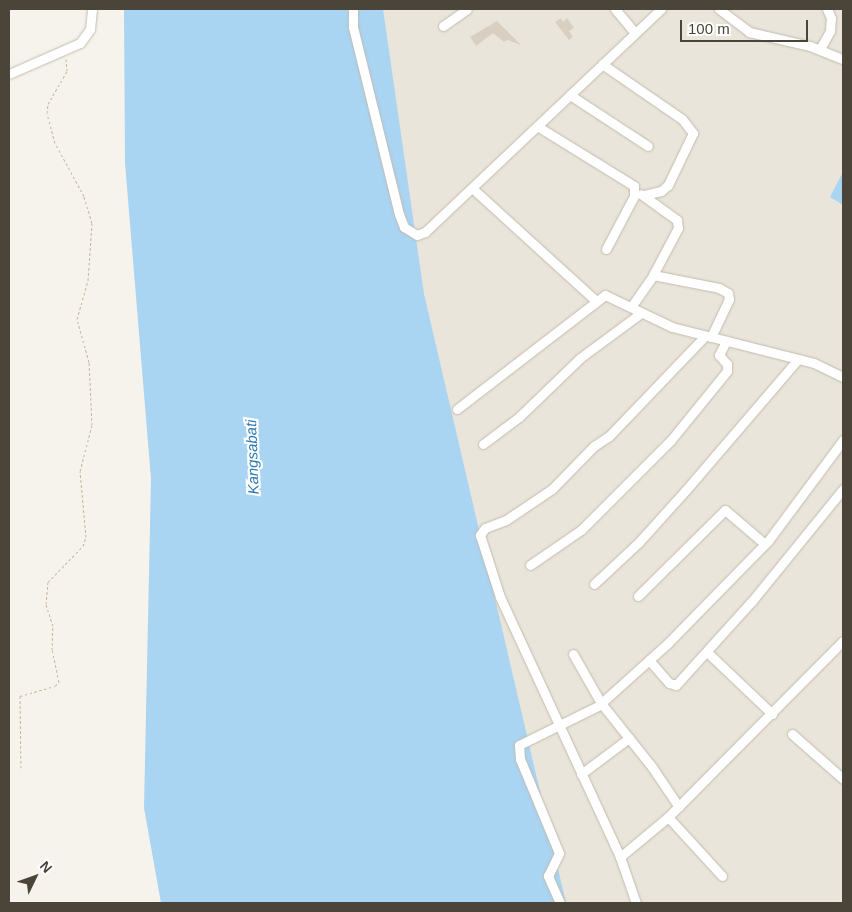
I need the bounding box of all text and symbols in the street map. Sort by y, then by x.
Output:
scale bar [682,10,810,42]
text: 100 m [688,20,730,37]
water label: Kangsabati [242,419,262,495]
north arrow [10,852,60,902]
text: N [37,858,55,876]

